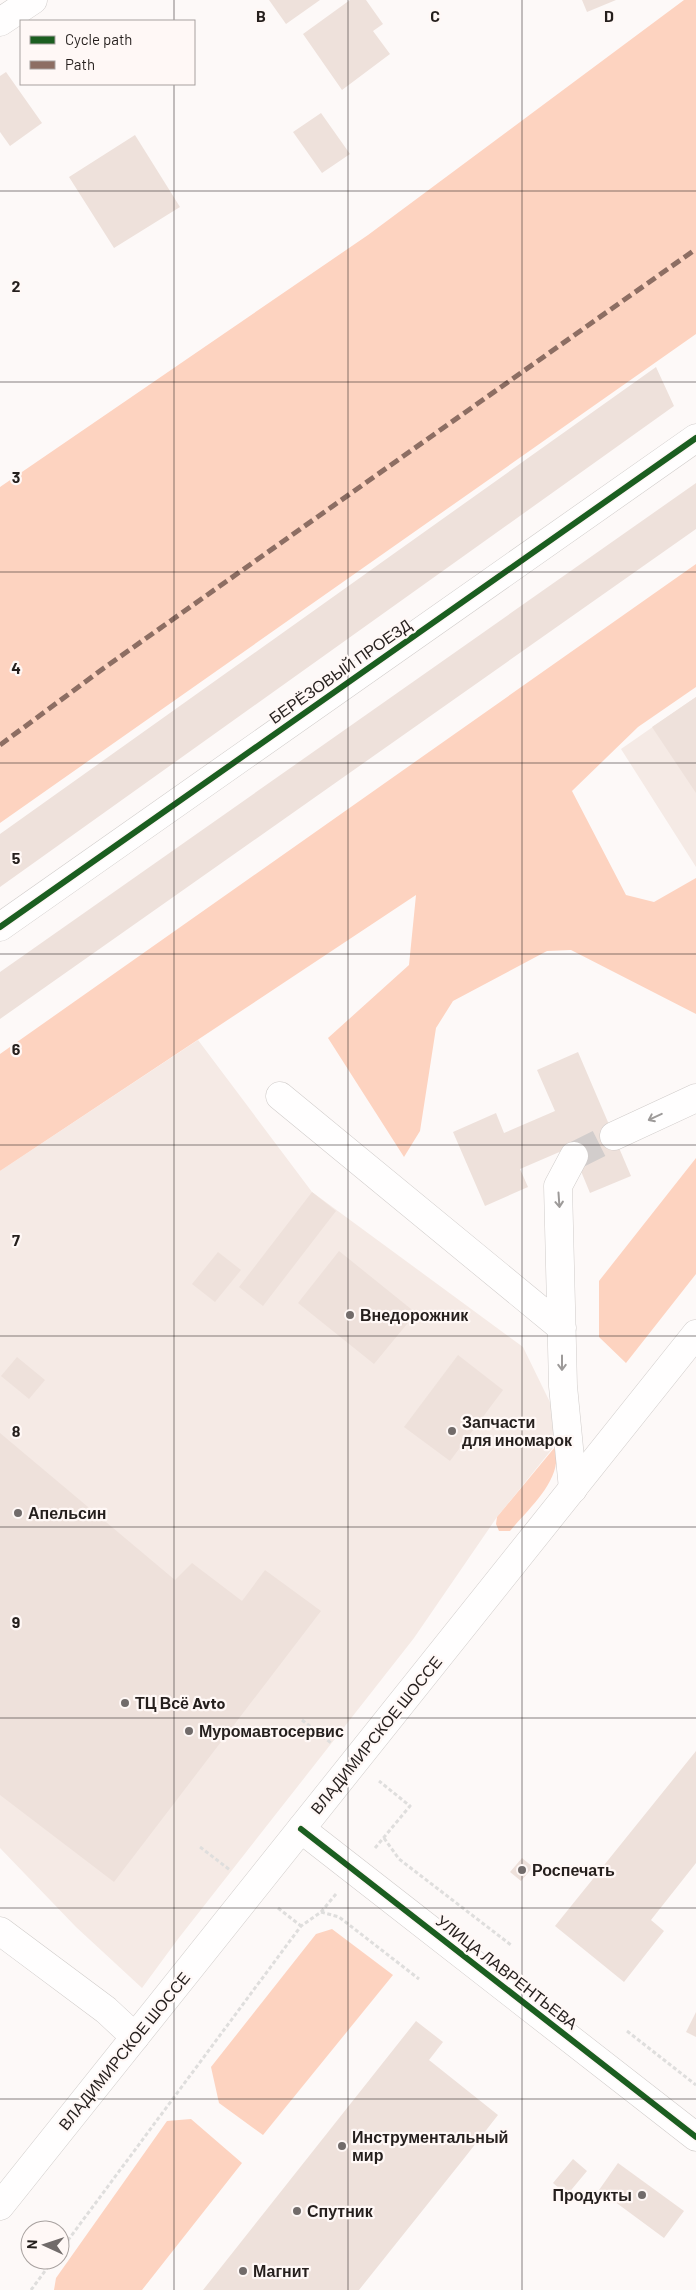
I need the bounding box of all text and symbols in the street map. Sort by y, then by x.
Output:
text: B [256,6,266,25]
text: C [430,6,440,25]
text: D [604,6,614,25]
legend [20,20,195,85]
text: Cycle path [65,30,132,48]
text: Path [65,55,95,73]
text: 2 [12,276,21,295]
text: 3 [12,467,20,486]
street label: БЕРЁЗОВЫЙ ПРОЕЗД [265,614,415,727]
text: 4 [11,658,21,677]
text: 5 [12,848,21,867]
text: 6 [12,1039,21,1058]
one-way arrow [648,1113,663,1122]
one-way arrow [555,1192,564,1208]
text: 7 [12,1230,20,1249]
place label: Внедорожник [360,1305,469,1324]
marker: Внедорожник [344,1309,356,1321]
one-way arrow [558,1355,567,1371]
place label: Запчасти для иномарок [462,1412,573,1449]
text: 8 [12,1421,21,1440]
marker: Запчасти для иномарок [446,1425,458,1437]
place label: Апельсин [28,1503,107,1522]
marker: Апельсин [12,1507,24,1519]
text: 9 [12,1612,20,1631]
street label: ВЛАДИМИРСКОЕ ШОССЕ [306,1652,445,1818]
place label: ТЦ Всё Avto [135,1693,225,1712]
marker: ТЦ Всё Avto [119,1697,131,1709]
place label: Муромавтосервис [199,1721,344,1740]
marker: Муромавтосервис [183,1725,195,1737]
place label: Роспечать [532,1860,615,1879]
marker: Роспечать [516,1864,528,1876]
street label: УЛИЦА ЛАВРЕНТЬЕВА [433,1911,582,2033]
street label: ВЛАДИМИРСКОЕ ШОССЕ [54,1968,193,2134]
place label: Инструментальный мир [352,2127,508,2164]
marker: Инструментальный мир [336,2140,348,2152]
place label: Продукты [552,2185,632,2204]
marker: Продукты [636,2189,648,2201]
place label: Спутник [307,2201,374,2220]
marker: Спутник [291,2205,303,2217]
north arrow [20,2220,70,2270]
text: N [23,2239,40,2249]
place label: Магнит [253,2261,310,2280]
marker: Магнит [237,2265,249,2277]

